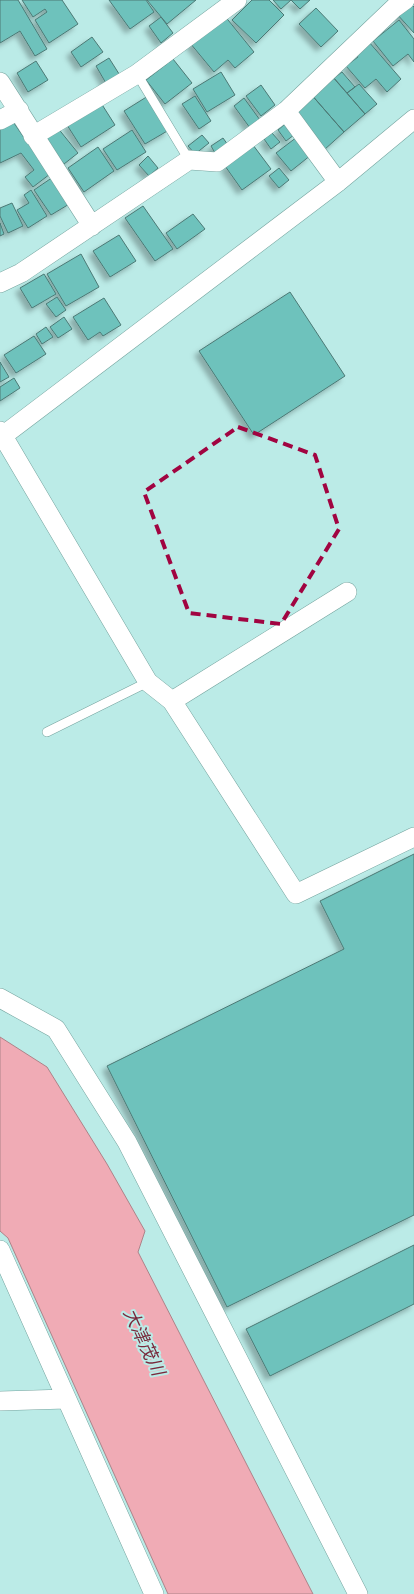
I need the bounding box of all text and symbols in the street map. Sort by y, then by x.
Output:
water label: 大津茂川 [118,1304,171,1382]

